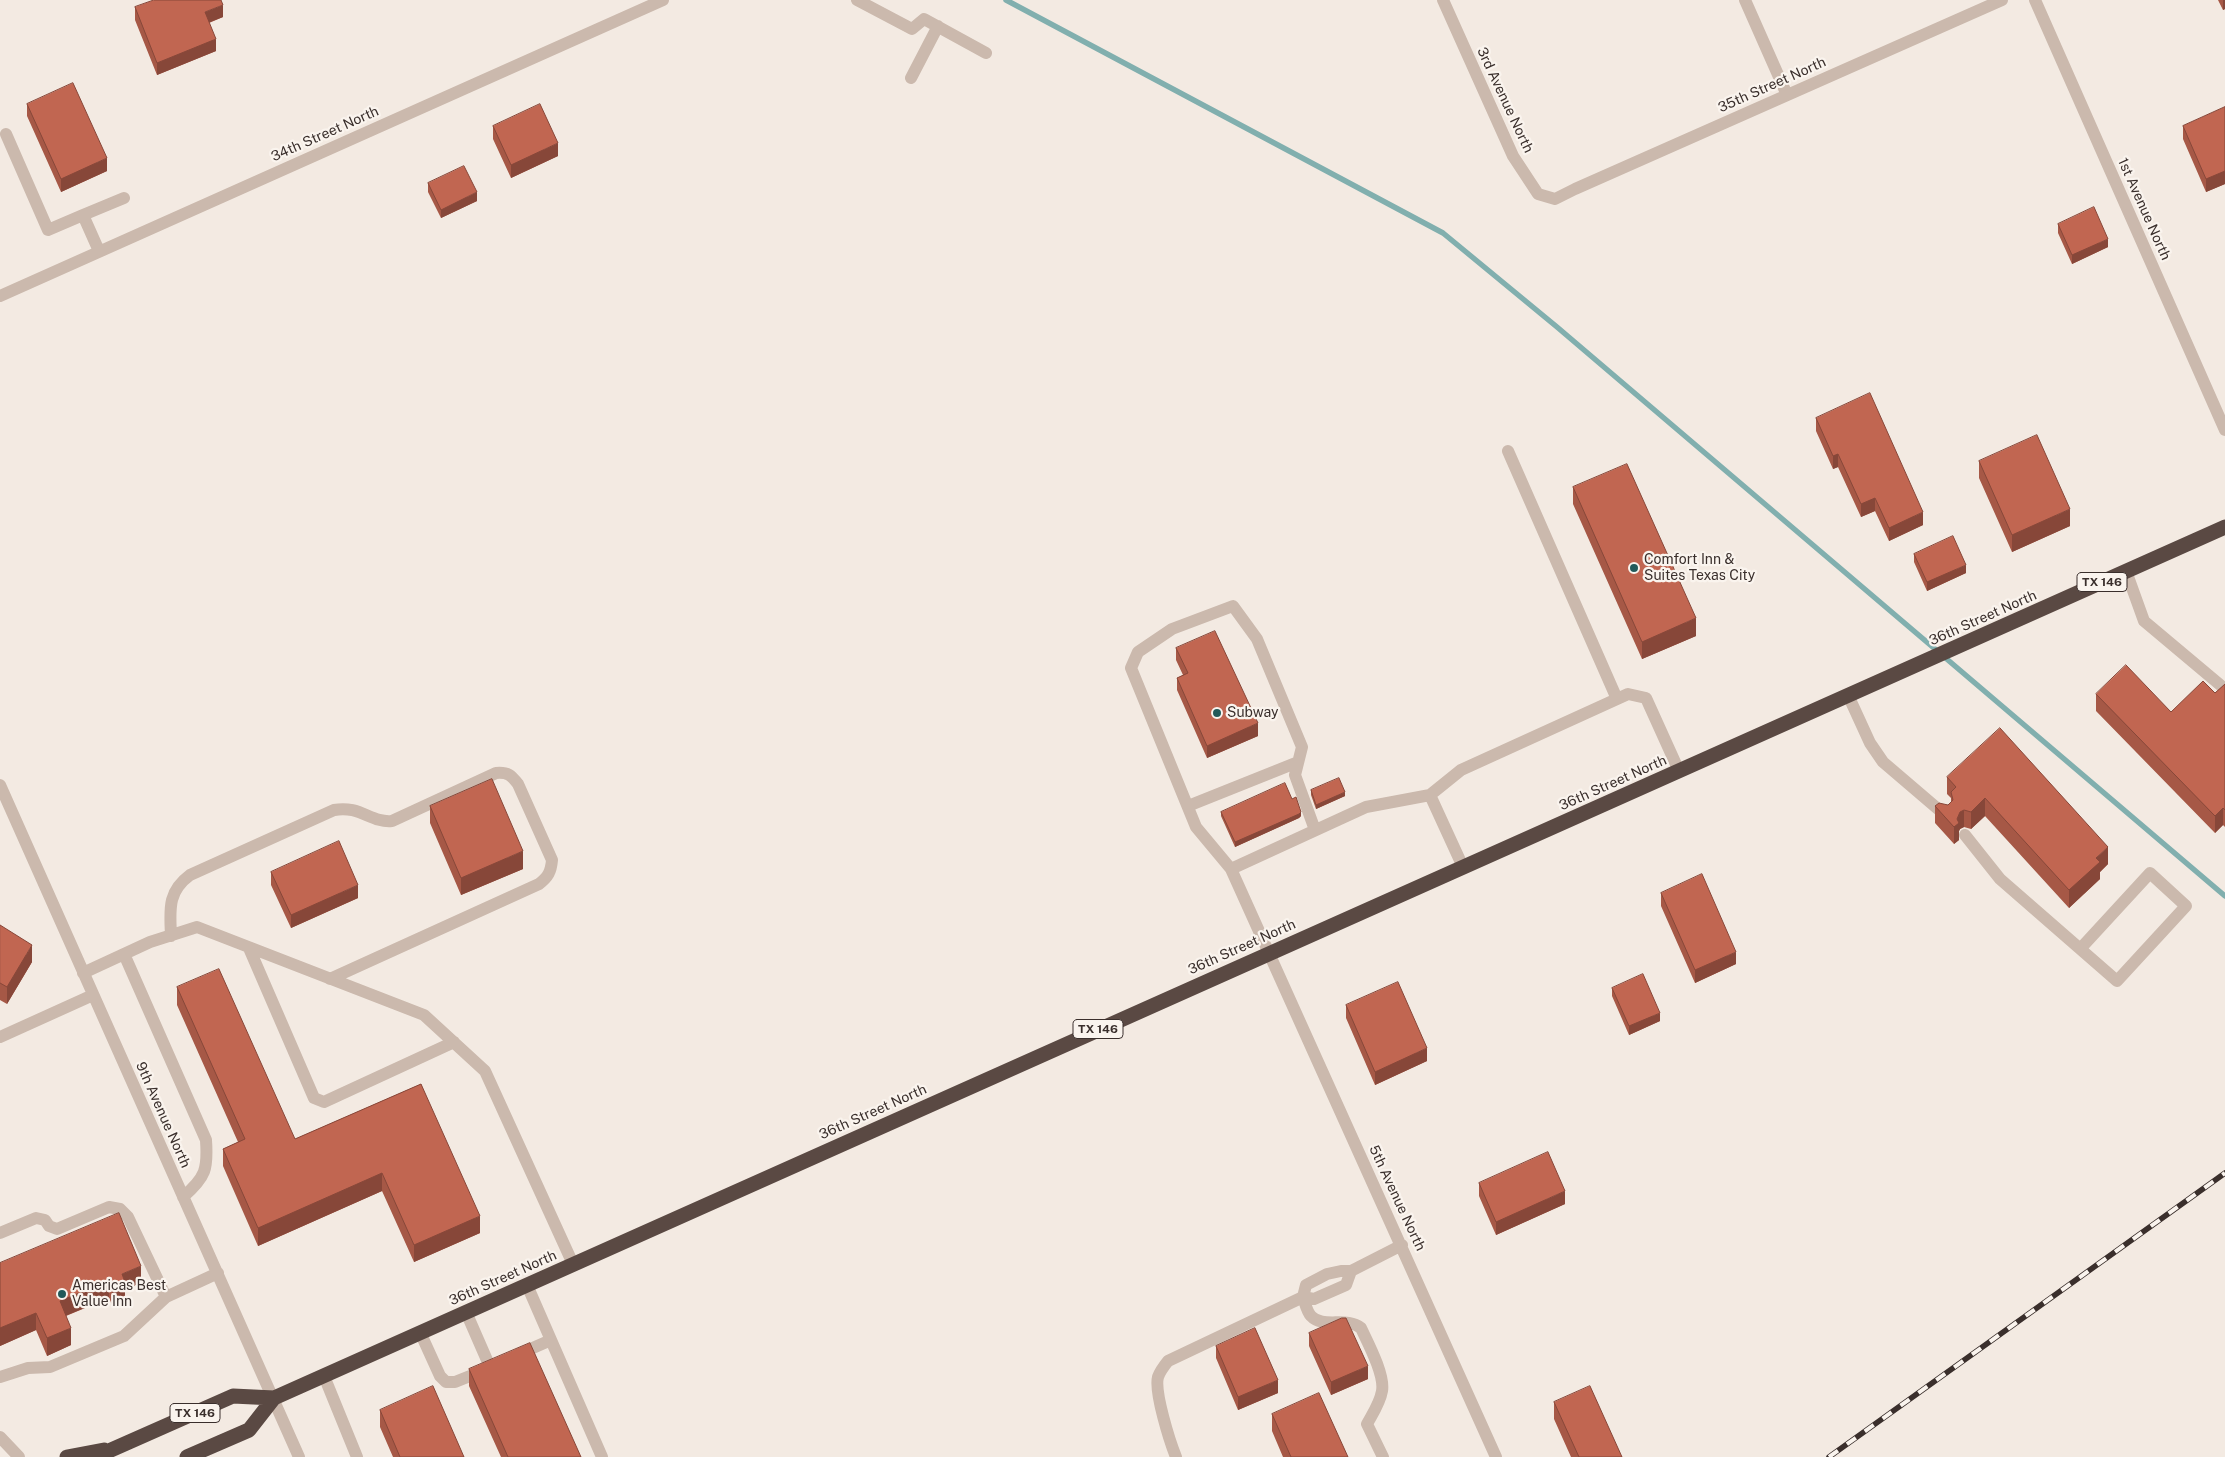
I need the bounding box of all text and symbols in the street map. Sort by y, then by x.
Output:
street label: 3rd Avenue North [1473,45,1537,155]
street label: 35th Street North [1716,54,1828,116]
street label: 34th Street North [269,103,381,165]
street label: 1st Avenue North [2114,155,2174,263]
place label: Comfort Inn & Suites Texas City [1644,552,1755,584]
marker: Comfort Inn & Suites Texas City [1628,562,1640,574]
road number: TX 146 [2077,572,2127,592]
street label: 36th Street North [1927,587,2039,649]
place label: Subway [1227,705,1279,721]
marker: Subway [1211,707,1223,719]
street label: 36th Street North [1557,752,1669,814]
street label: 36th Street North [1186,916,1298,978]
road number: TX 146 [1073,1020,1123,1038]
street label: 9th Avenue North [132,1059,194,1171]
street label: 36th Street North [817,1081,929,1143]
street label: 5th Avenue North [1365,1143,1429,1253]
street label: 36th Street North [447,1247,559,1309]
place label: Americas Best Value Inn [72,1278,166,1310]
marker: Americas Best Value Inn [56,1288,68,1300]
road number: TX 146 [170,1404,220,1422]

